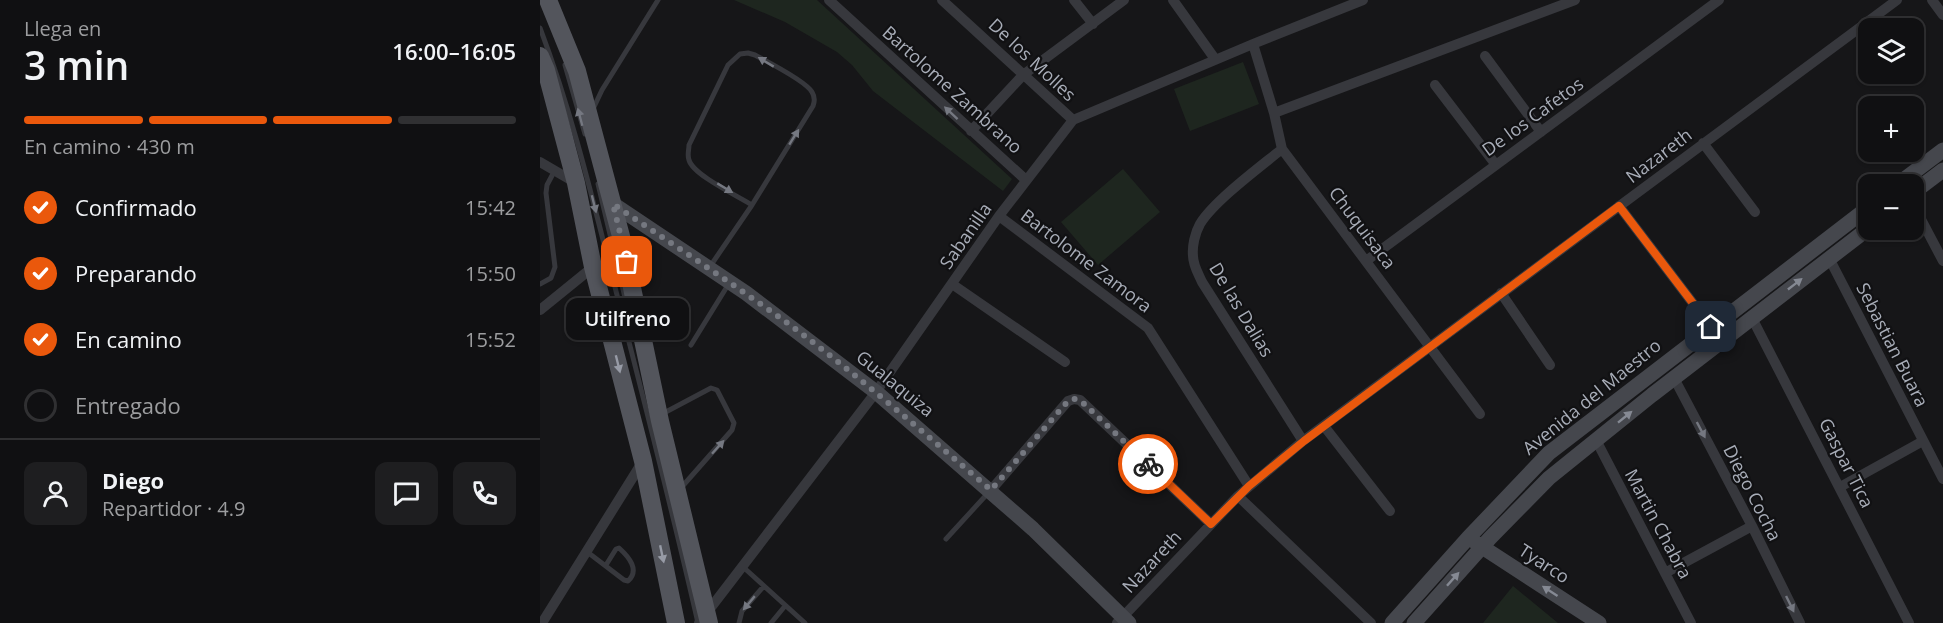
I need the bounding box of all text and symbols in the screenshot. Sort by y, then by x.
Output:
street label: De los Molles [984,13,1082,106]
text: Llega en [24,15,101,42]
map controls [1858,18,1924,240]
button: layers [1858,18,1924,84]
street label: Bartolome Zambrano [878,20,1028,158]
text: 16:00–16:05 [392,36,516,66]
text: 3 min [24,38,129,91]
one-way arrow [758,56,774,67]
street label: De los Cafetos [1477,71,1588,161]
button: + [1858,96,1924,162]
one-way arrow [944,107,959,120]
one-way arrow [575,108,584,126]
street label: Nazareth [1620,122,1696,188]
one-way arrow [788,129,799,145]
text: En camino · 430 m [24,133,195,160]
button: − [1858,174,1924,240]
street label: Chuquisaca [1324,181,1402,273]
one-way arrow [717,183,733,194]
icon: check [24,191,57,224]
text: Confirmado [75,192,197,222]
text: 15:42 [465,194,516,221]
one-way arrow [590,195,600,213]
street label: Sabanilla [934,198,997,273]
street label: Bartolome Zamora [1016,203,1157,317]
pin [601,236,652,287]
icon: bag [610,245,643,278]
icon: check [24,257,57,290]
text: Preparando [75,258,197,288]
street label: De las Dalias [1204,258,1280,361]
text: 15:50 [465,260,516,287]
one-way arrow [1787,278,1803,291]
street label: Sebastian Buara [1851,278,1935,411]
callout: Utilfreno [566,298,688,340]
pin [1685,301,1736,352]
text: Utilfreno [584,305,671,332]
icon: home [1694,310,1727,343]
icon: check [24,323,57,356]
text: En camino [75,324,182,354]
text: 15:52 [465,326,516,353]
street label: Avenida del Maestro [1517,333,1666,460]
street label: Gualaquiza [852,344,940,422]
one-way arrow [613,355,623,373]
text: Entregado [75,390,181,420]
one-way arrow [1617,411,1632,424]
street label: Gaspar Tica [1814,414,1880,512]
one-way arrow [1696,421,1706,439]
courier [1118,434,1178,494]
one-way arrow [711,439,725,454]
street label: Diego Cocha [1718,440,1787,545]
icon: bike [1132,448,1165,481]
button: person [24,462,87,525]
button: chat [375,462,438,525]
button: phone [453,462,516,525]
street label: Martin Chabra [1620,464,1698,583]
text: Diego [102,465,164,495]
text: Repartidor · 4.9 [102,495,246,522]
street label: Nazareth [1116,525,1186,598]
street label: Tyarco [1515,538,1574,588]
one-way arrow [658,545,667,564]
one-way arrow [1446,572,1460,587]
one-way arrow [1542,586,1558,597]
one-way arrow [743,595,756,610]
one-way arrow [1785,595,1795,612]

